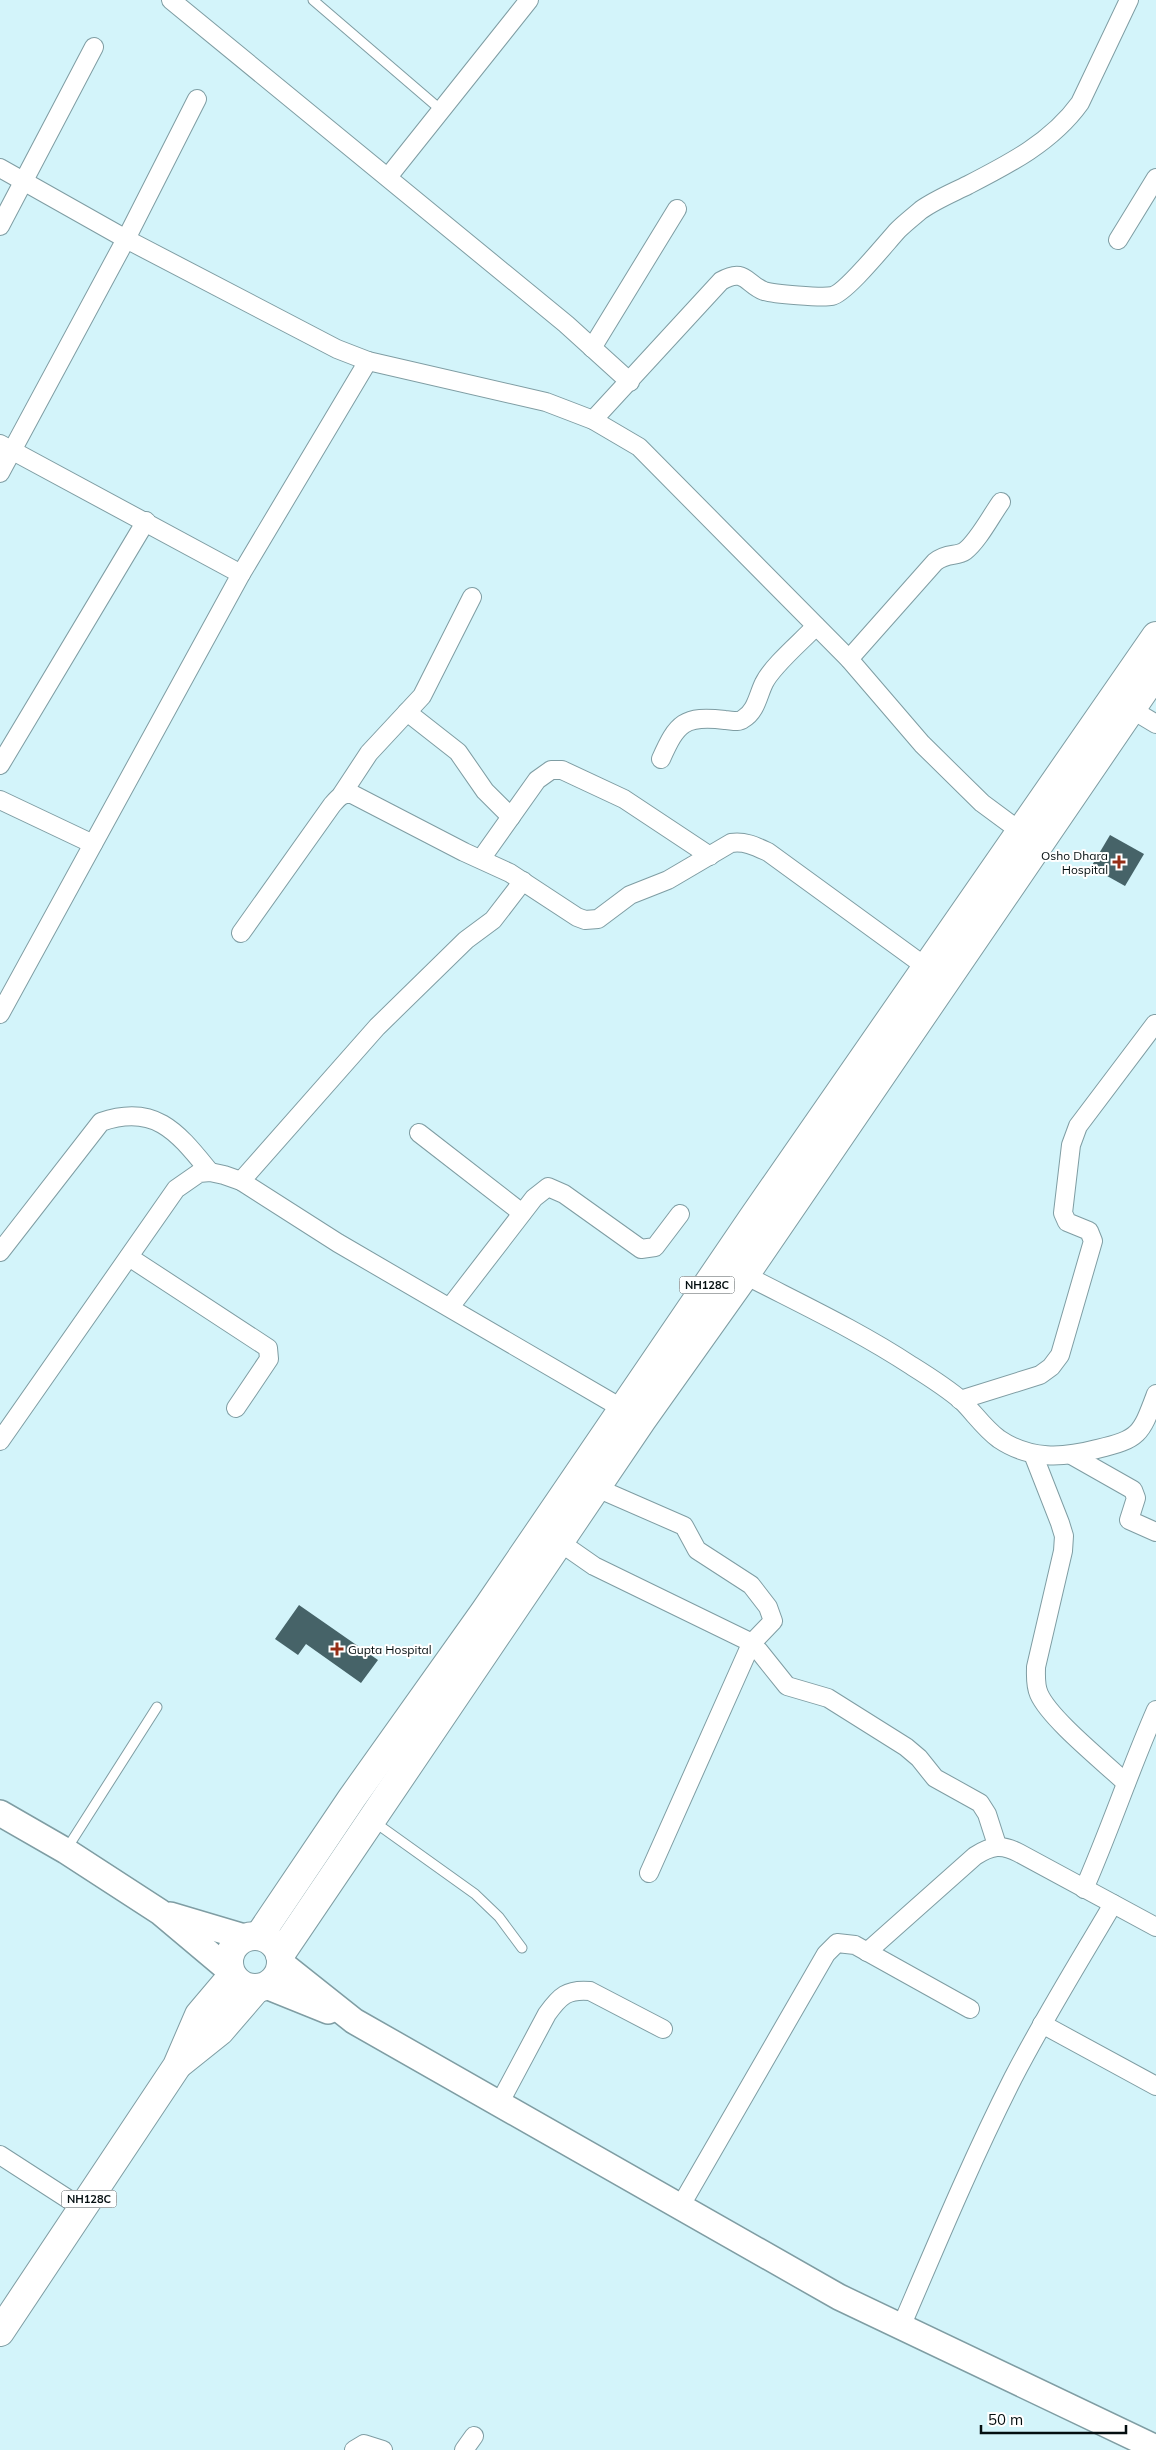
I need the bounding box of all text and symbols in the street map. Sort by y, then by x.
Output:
place label: Osho Dhara Hospital [1041,848,1108,877]
marker: Osho Dhara Hospital [1112,855,1126,869]
road number: NH128C [680,1276,734,1294]
marker: Gupta Hospital [330,1642,344,1656]
place label: Gupta Hospital [348,1642,432,1657]
road number: NH128C [62,2190,116,2208]
scale bar [981,2402,1126,2434]
text: 50 m [988,2410,1023,2429]

